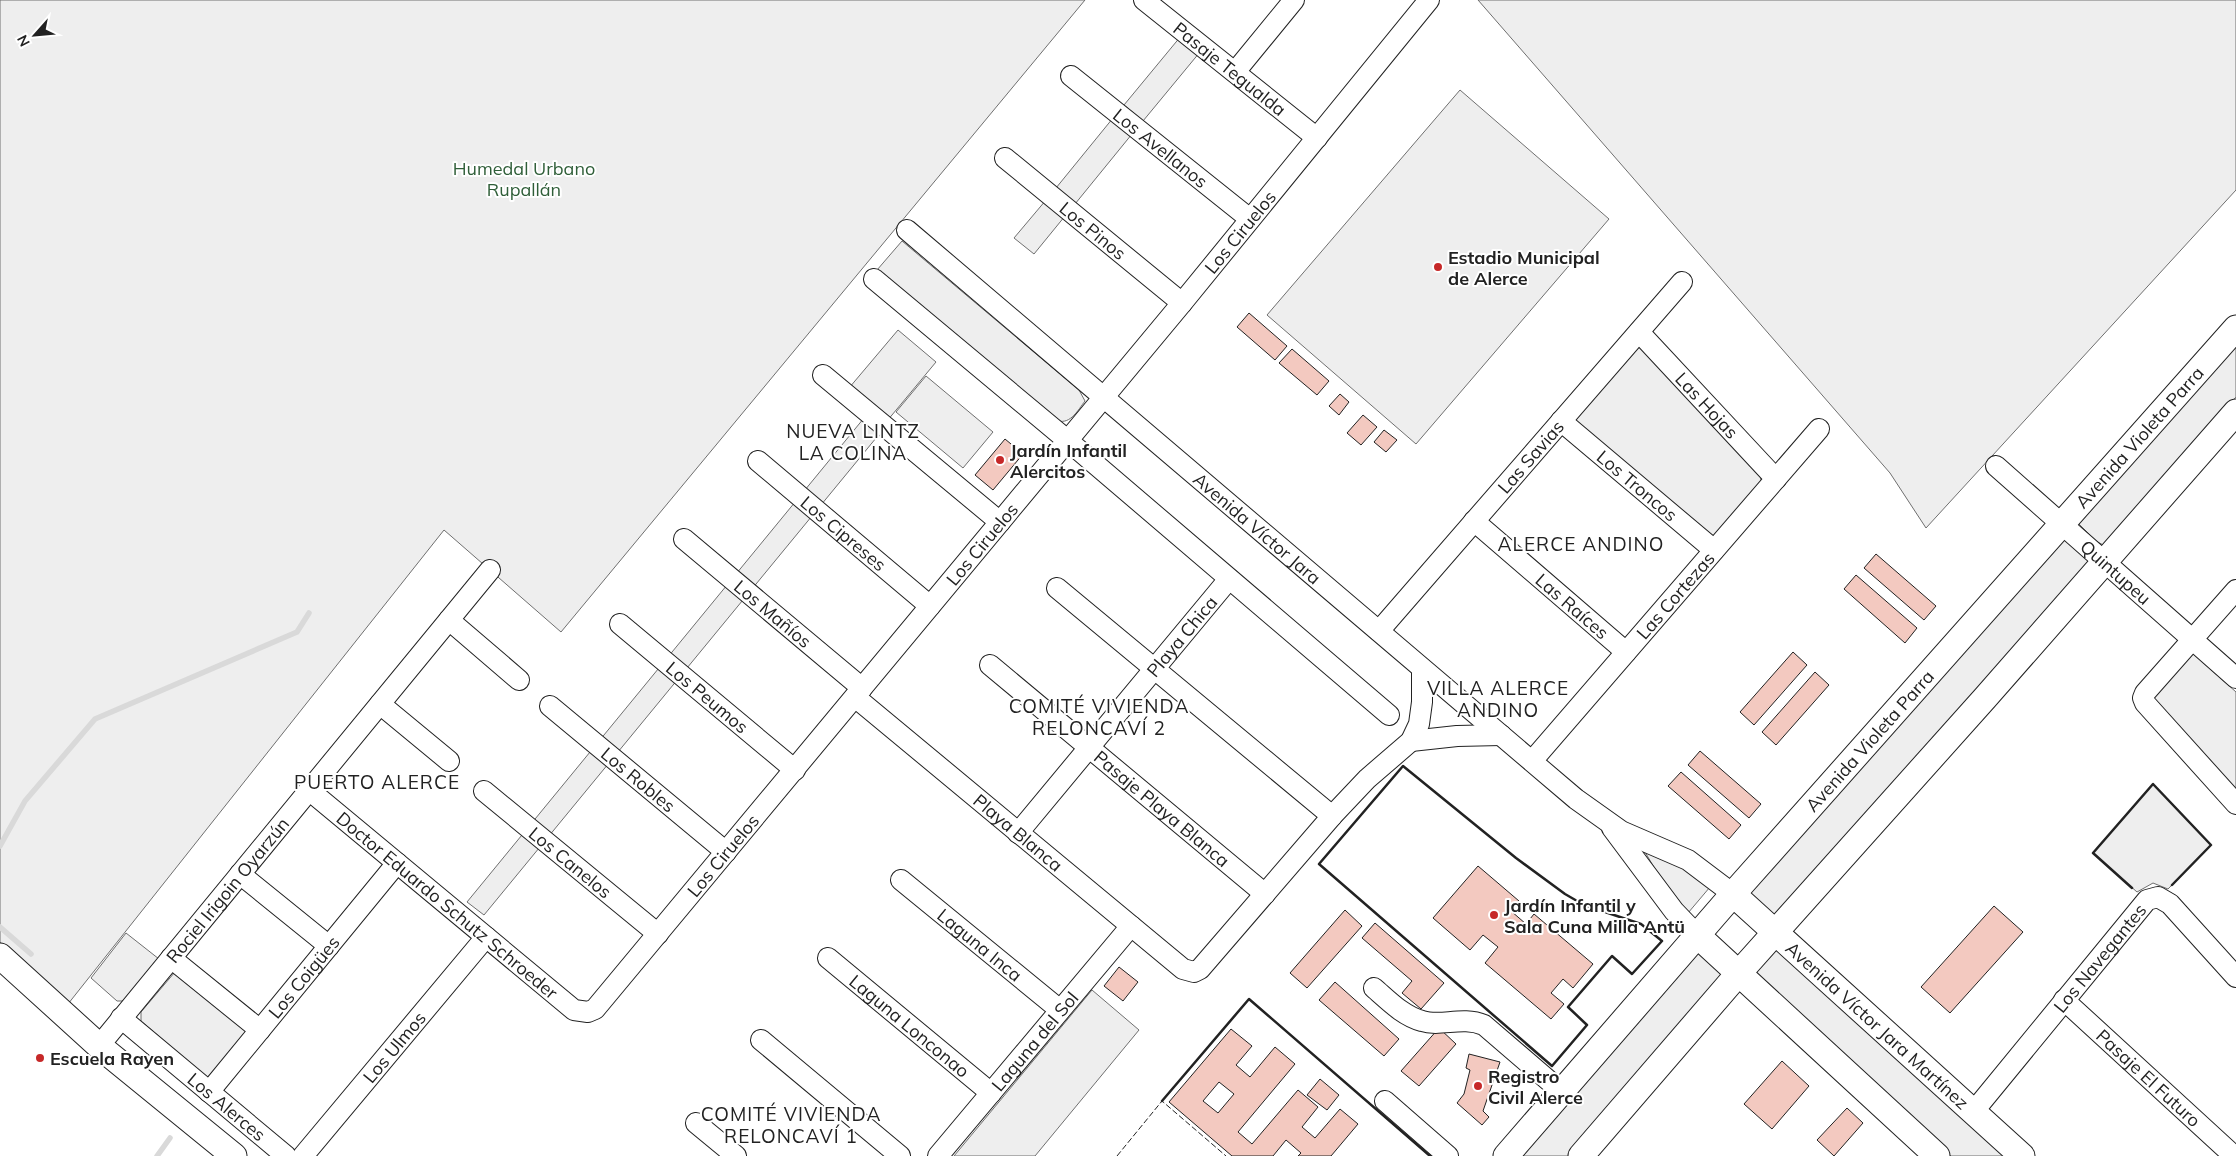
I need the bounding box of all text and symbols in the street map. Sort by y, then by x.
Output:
north arrow [10,10,60,60]
street label: Pasaje Tegualda [1169,17,1291,121]
text: N [13,32,34,50]
street label: Los Avellanos [1109,103,1213,193]
park label: Humedal Urbano Rupallán [453,157,595,201]
street label: Los Ciruelos [1199,186,1281,278]
street label: Los Pinos [1055,196,1131,264]
place label: Estadio Municipal de Alerce [1448,246,1600,290]
marker: Estadio Municipal de Alerce [1432,261,1444,273]
street label: Avenida Violeta Parra [2070,361,2208,513]
street label: Las Hojas [1671,367,1744,443]
street label: Las Savias [1492,415,1569,498]
district label: NUEVA LINTZ LA COLINA [786,419,920,465]
place label: Jardín Infantil Alercitos [1010,439,1127,483]
street label: Los Troncos [1592,445,1683,526]
marker: Jardín Infantil Alercitos [994,454,1006,466]
street label: Avenida Víctor Jara [1189,467,1326,589]
street label: Los Cipreses [796,491,891,576]
street label: Los Ciruelos [941,498,1023,590]
district label: ALERCE ANDINO [1498,532,1664,556]
street label: Quintupeu [2076,535,2156,609]
street label: Las Cortezas [1631,547,1719,644]
street label: Las Raíces [1531,568,1614,644]
street label: Los Mañíos [730,574,816,652]
street label: Playa Chica [1141,591,1222,681]
street label: Los Peumos [662,656,753,738]
street label: Avenida Violeta Parra [1800,665,1939,816]
district label: VILLA ALERCE ANDINO [1427,676,1569,722]
district label: COMITÉ VIVIENDA RELONCAVÍ 2 [1009,694,1189,740]
street label: Los Robles [597,742,681,817]
street label: Pasaje Playa Blanca [1090,745,1235,872]
district label: PUERTO ALERCE [294,770,460,794]
street label: Playa Blanca [969,789,1068,876]
street label: Doctor Eduardo Schutz Schroeder [332,806,563,1004]
street label: Los Ciruelos [682,809,764,901]
street label: Rociel Irigoin Oyarzún [161,812,294,967]
street label: Los Canelos [524,821,617,903]
place label: Jardín Infantil y Sala Cuna Milla Antü [1504,894,1685,938]
street label: Los Navegantes [2048,899,2151,1017]
street label: Laguna Inca [933,903,1027,986]
marker: Jardín Infantil y Sala Cuna Milla Antü [1488,909,1500,921]
street label: Los Coigües [263,931,344,1023]
street label: Avenida Víctor Jara Martínez [1781,936,1974,1114]
street label: Laguna Lonconao [845,969,974,1082]
street label: Laguna del Sol [986,986,1083,1096]
street label: Los Ulmos [358,1007,431,1087]
street label: Pasaje El Futuro [2092,1024,2206,1132]
place label: Escuela Rayen [50,1047,174,1070]
marker: Escuela Rayen [34,1052,46,1064]
place label: Registro Civil Alerce [1488,1065,1583,1109]
street label: Los Alerces [183,1067,271,1146]
marker: Registro Civil Alerce [1472,1080,1484,1092]
district label: COMITÉ VIVIENDA RELONCAVÍ 1 [701,1102,881,1148]

